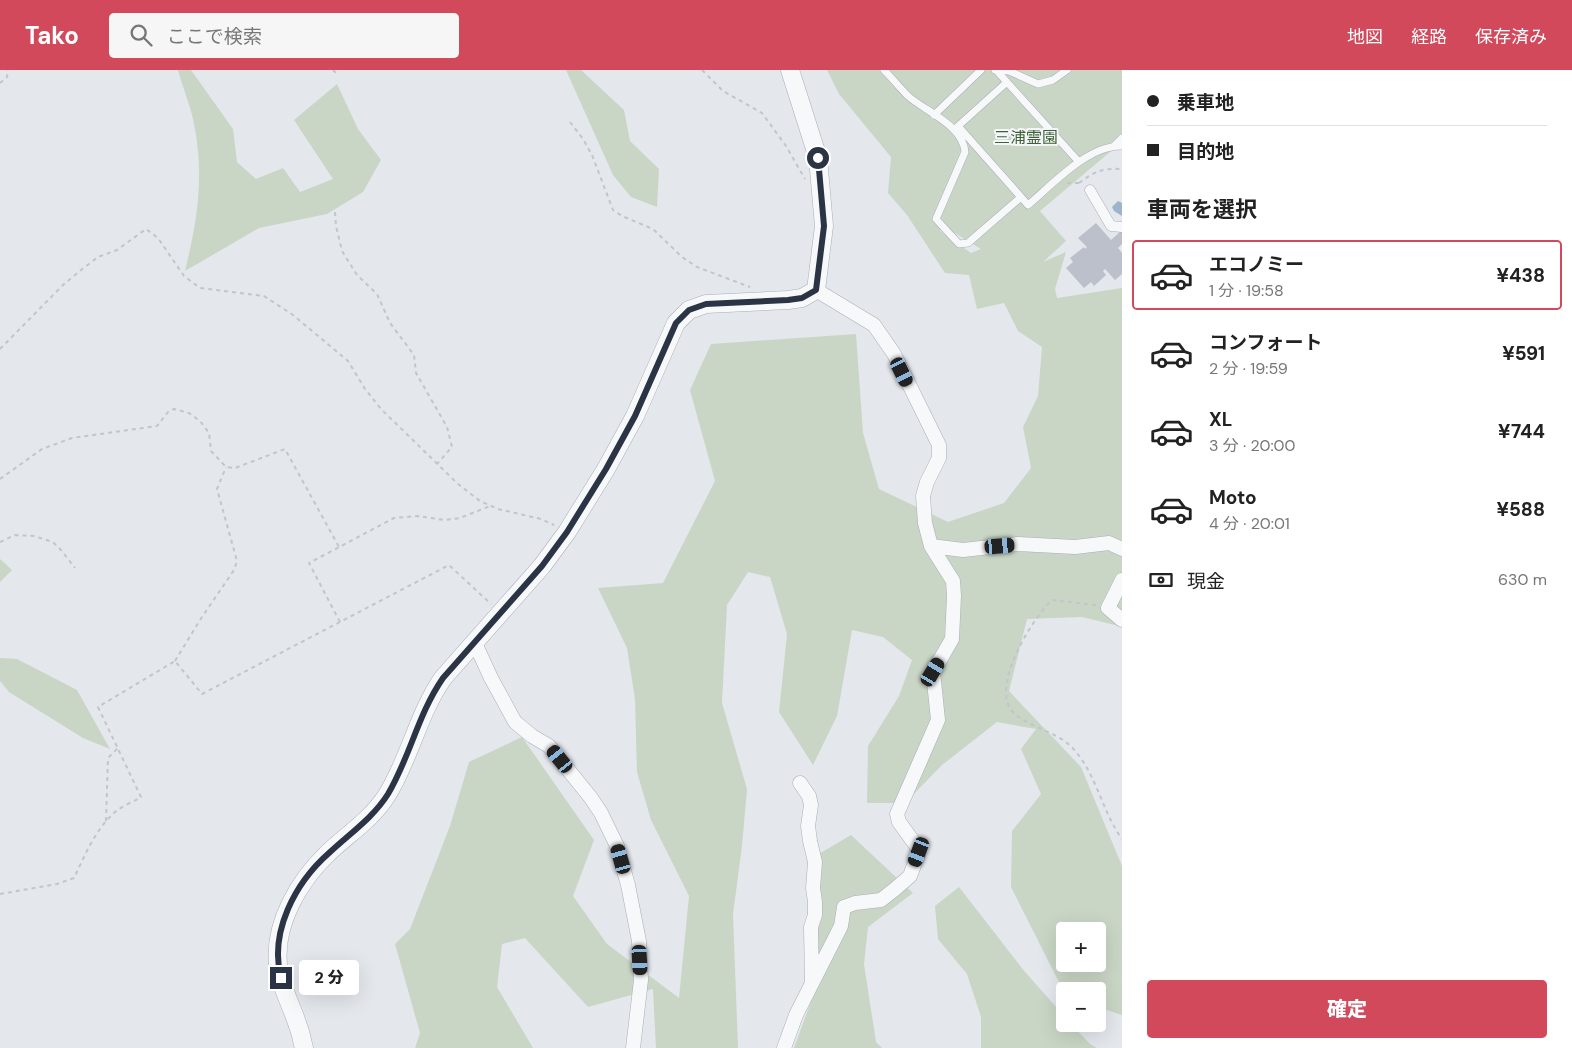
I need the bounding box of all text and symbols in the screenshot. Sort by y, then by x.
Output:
search box [109,13,459,58]
text: Tako [25,20,79,51]
icon: search [127,21,155,49]
text: ここで検索 [167,24,262,49]
text: 地図 [1347,25,1383,49]
text: 経路 [1411,25,1447,49]
text: 保存済み [1475,25,1547,49]
text: 乗車地 [1177,90,1234,115]
park label: 三浦霊園 [994,127,1058,148]
text: 目的地 [1177,139,1234,164]
route start [807,147,829,169]
text: 車両を選択 [1147,195,1257,224]
text: エコノミー [1209,252,1304,277]
icon: car [1149,253,1194,298]
text: ¥438 [1497,263,1545,288]
text: 1 分 · 19:58 [1209,280,1284,301]
text: コンフォート [1209,330,1322,355]
icon: car [1149,331,1194,376]
text: ¥591 [1502,341,1545,366]
car [888,355,915,389]
text: 2 分 · 19:59 [1209,358,1288,379]
text: XL [1209,407,1232,432]
icon: car [1149,409,1194,454]
text: ¥744 [1498,419,1545,444]
text: 3 分 · 20:00 [1209,435,1296,456]
text: Moto [1209,485,1257,510]
icon: car [1149,487,1194,532]
text: ¥588 [1497,497,1545,522]
text: 4 分 · 20:01 [1209,513,1290,534]
car [984,537,1015,555]
icon: cash [1147,566,1175,594]
text: 現金 [1187,569,1225,594]
text: 630 m [1498,569,1547,590]
car [918,655,947,689]
car [544,743,575,775]
car [906,835,931,869]
car [609,843,632,875]
map controls [1056,922,1106,1032]
button: + [1056,922,1106,972]
car [631,945,648,975]
callout: 2 分 [298,960,358,996]
route end [270,967,292,989]
text: 2 分 [315,967,343,988]
button: 確定 [1147,980,1547,1038]
button: − [1056,982,1106,1032]

